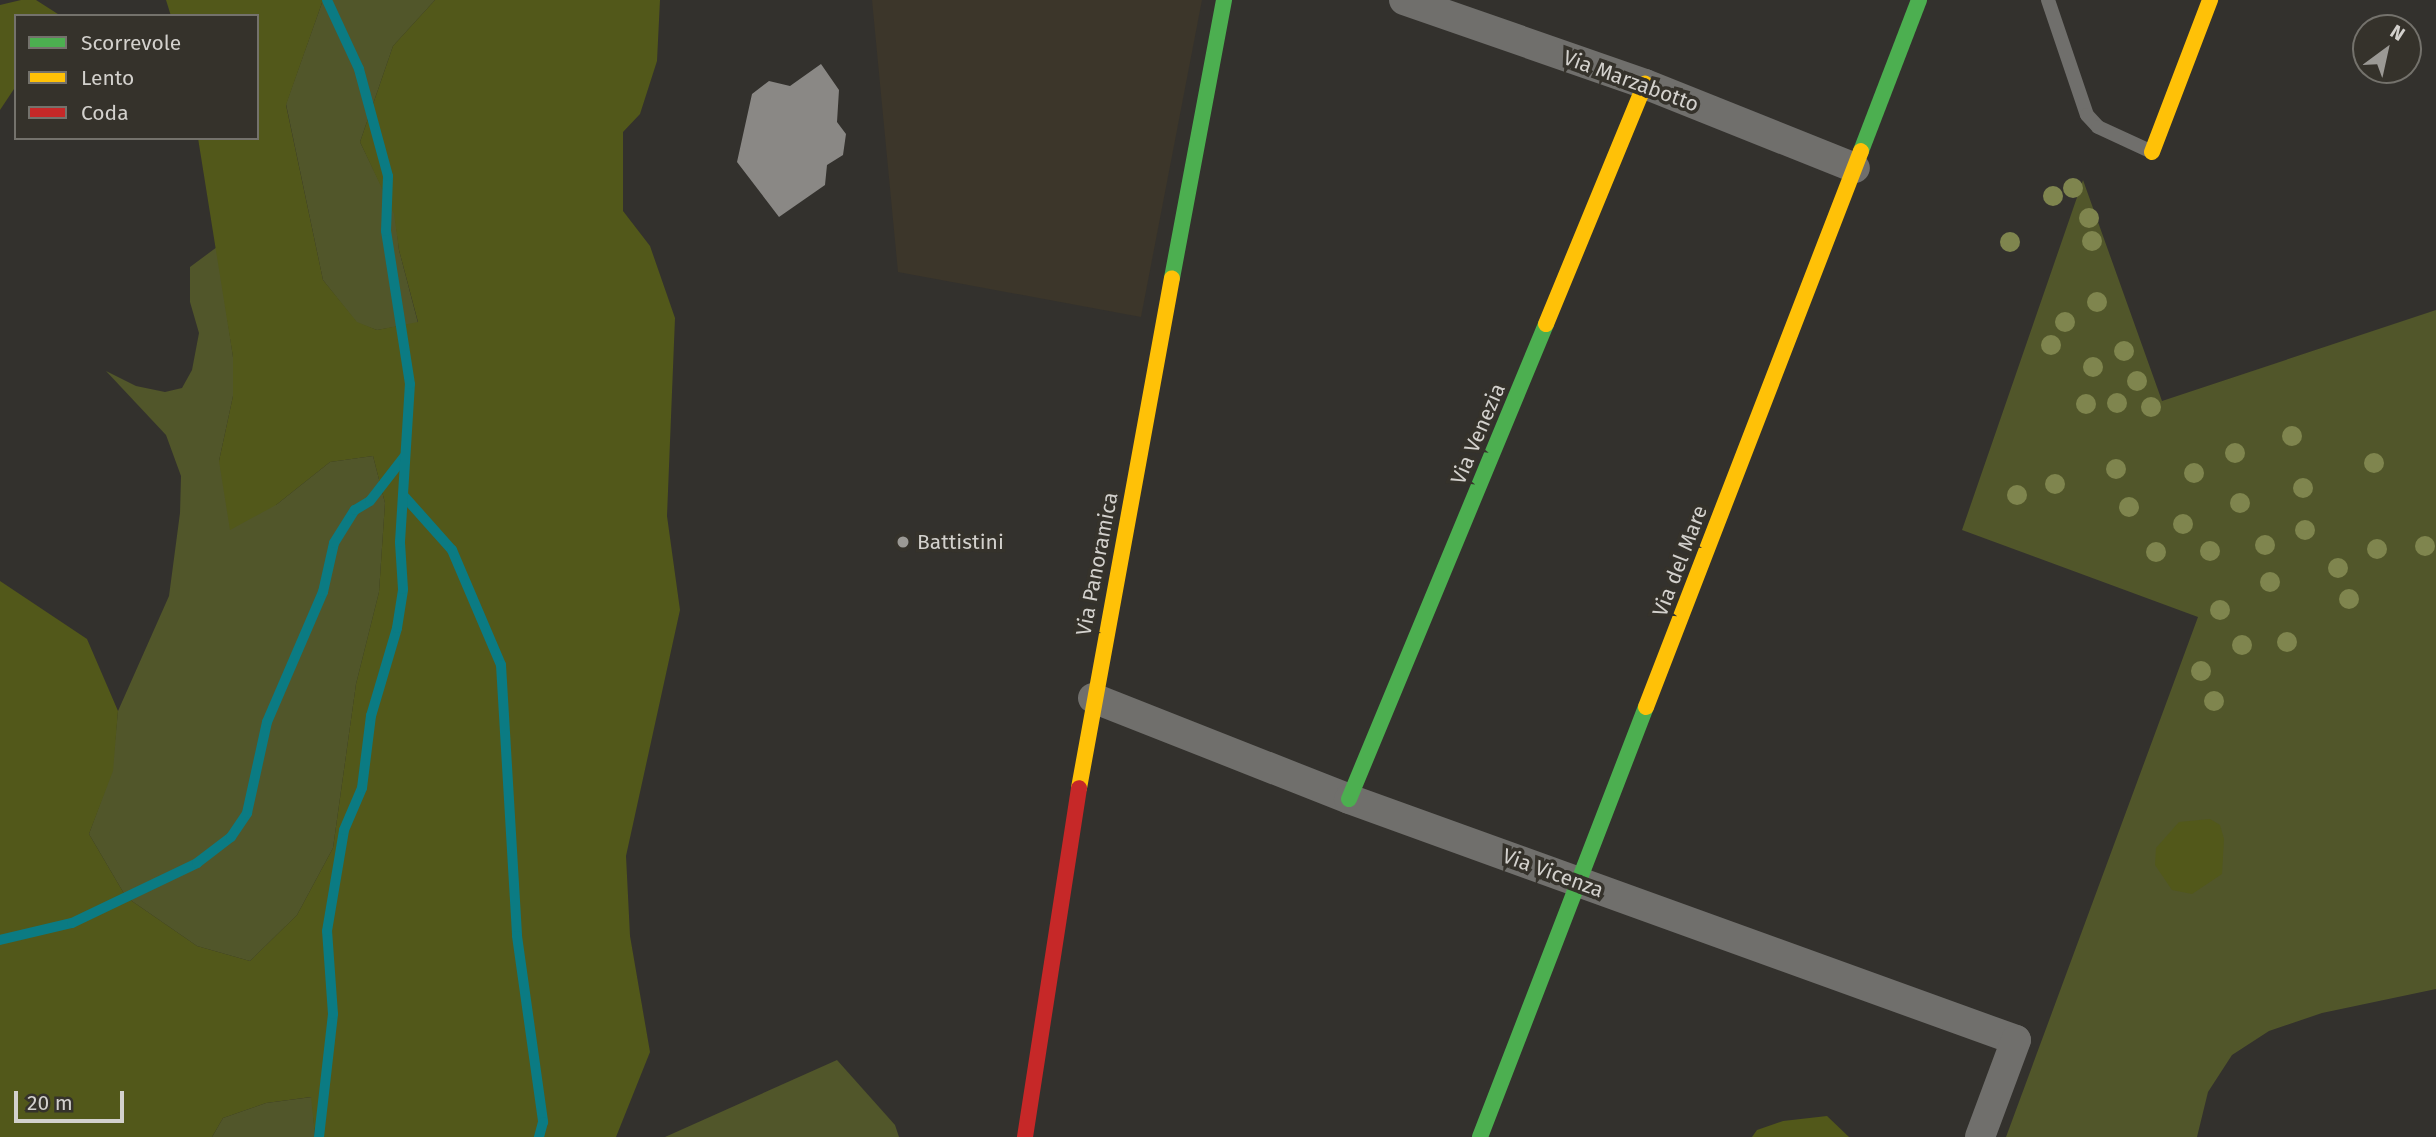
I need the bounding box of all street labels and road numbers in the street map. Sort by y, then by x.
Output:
street label: Via Marzabotto [1560,45,1702,117]
street label: Via Venezia [1445,380,1511,488]
street label: Via Panoramica [1071,490,1123,638]
street label: Via del Mare [1647,502,1713,620]
street label: Via Vicenza [1499,843,1607,903]

